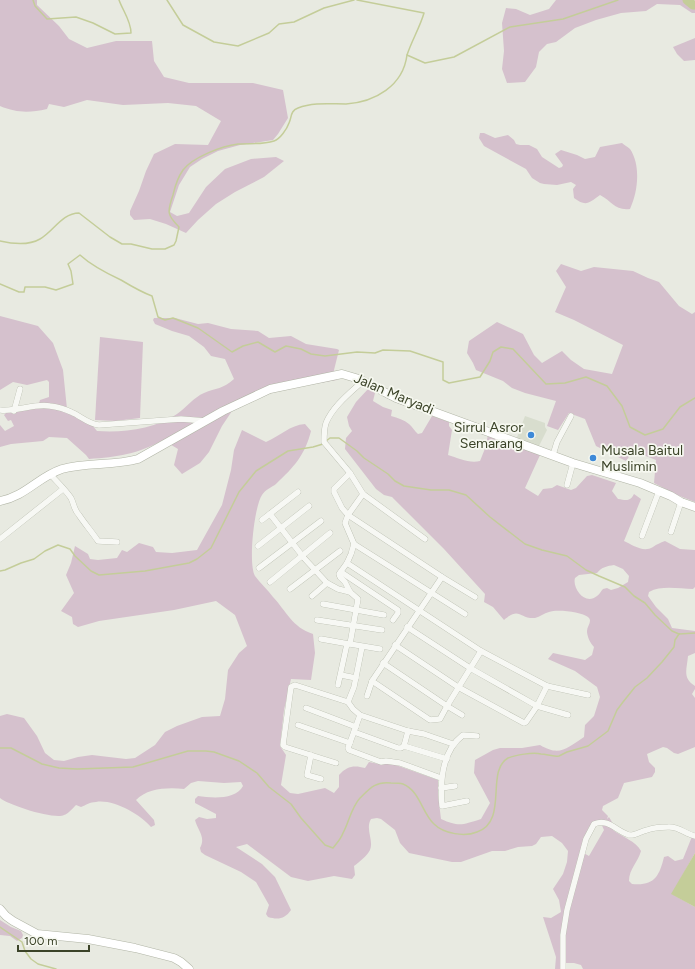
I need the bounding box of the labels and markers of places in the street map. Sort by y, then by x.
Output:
place label: Sirrul Asror Semarang [454,419,523,452]
marker: Sirrul Asror Semarang [526,430,536,440]
place label: Musala Baitul Muslimin [601,442,683,475]
marker: Musala Baitul Muslimin [588,453,598,463]

